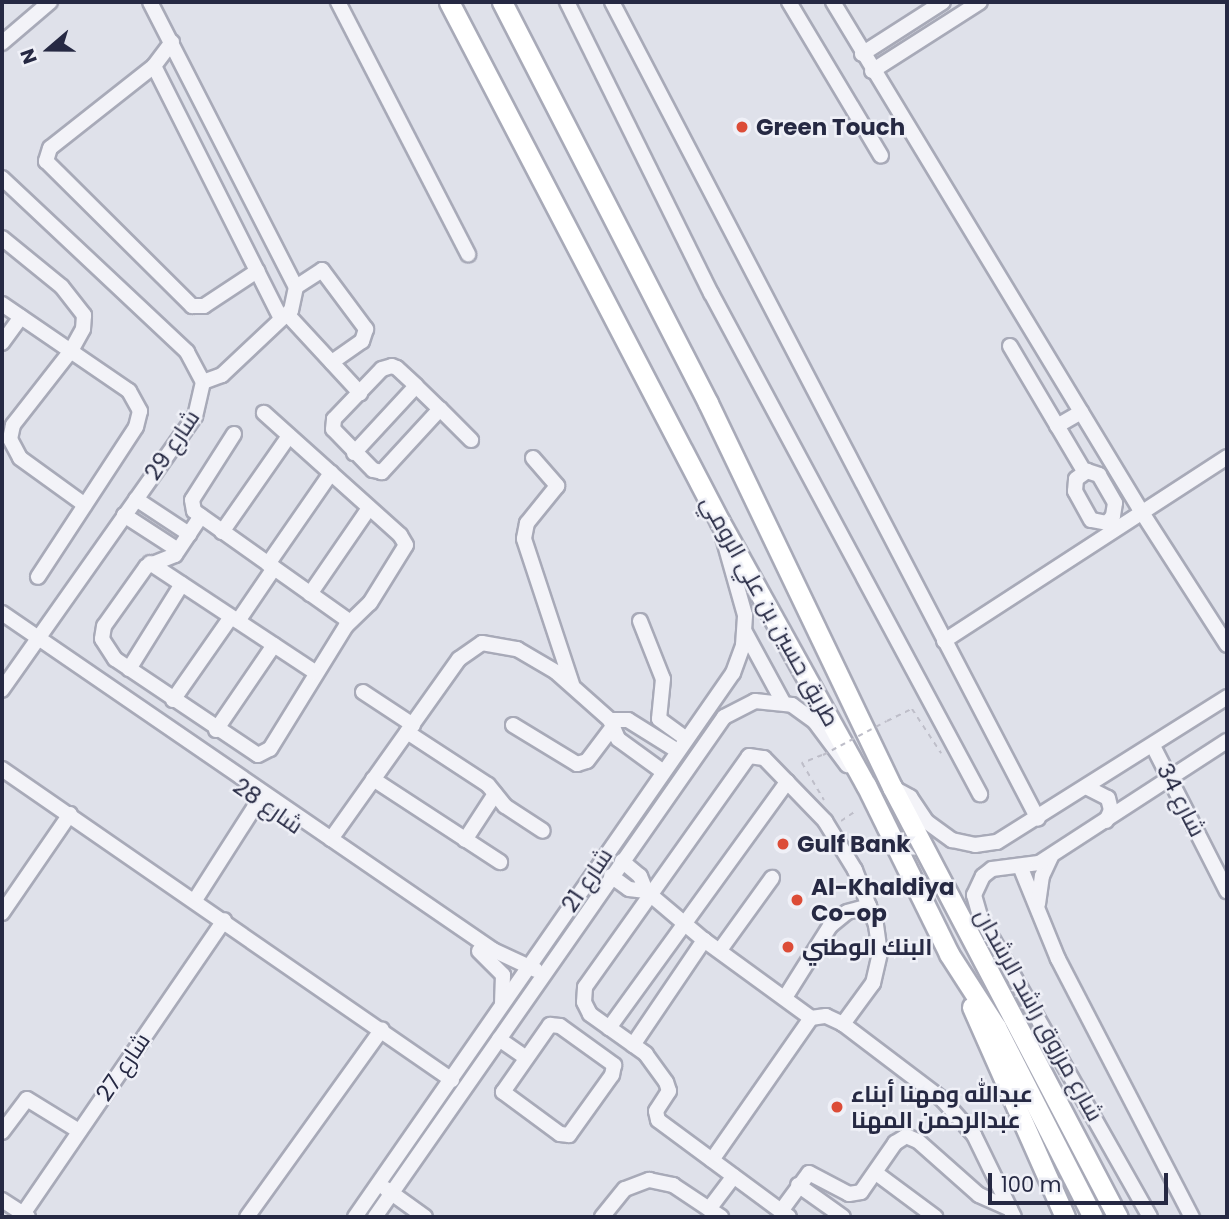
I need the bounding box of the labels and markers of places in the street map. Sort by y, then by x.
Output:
place label: Green Touch [756,113,905,141]
marker: Green Touch [734,119,750,135]
place label: Gulf Bank [797,830,910,858]
marker: Gulf Bank [775,836,791,852]
place label: Al-Khaldiya Co-op [811,873,955,927]
marker: Al-Khaldiya Co-op [789,892,805,908]
place label: البنك الوطني [802,933,932,961]
marker: البنك الوطني [780,939,796,955]
place label: عبدالله ومهنا أبناء عبدالرحمن المهنا [851,1080,1033,1134]
marker: عبدالله ومهنا أبناء عبدالرحمن المهنا [829,1099,845,1115]

